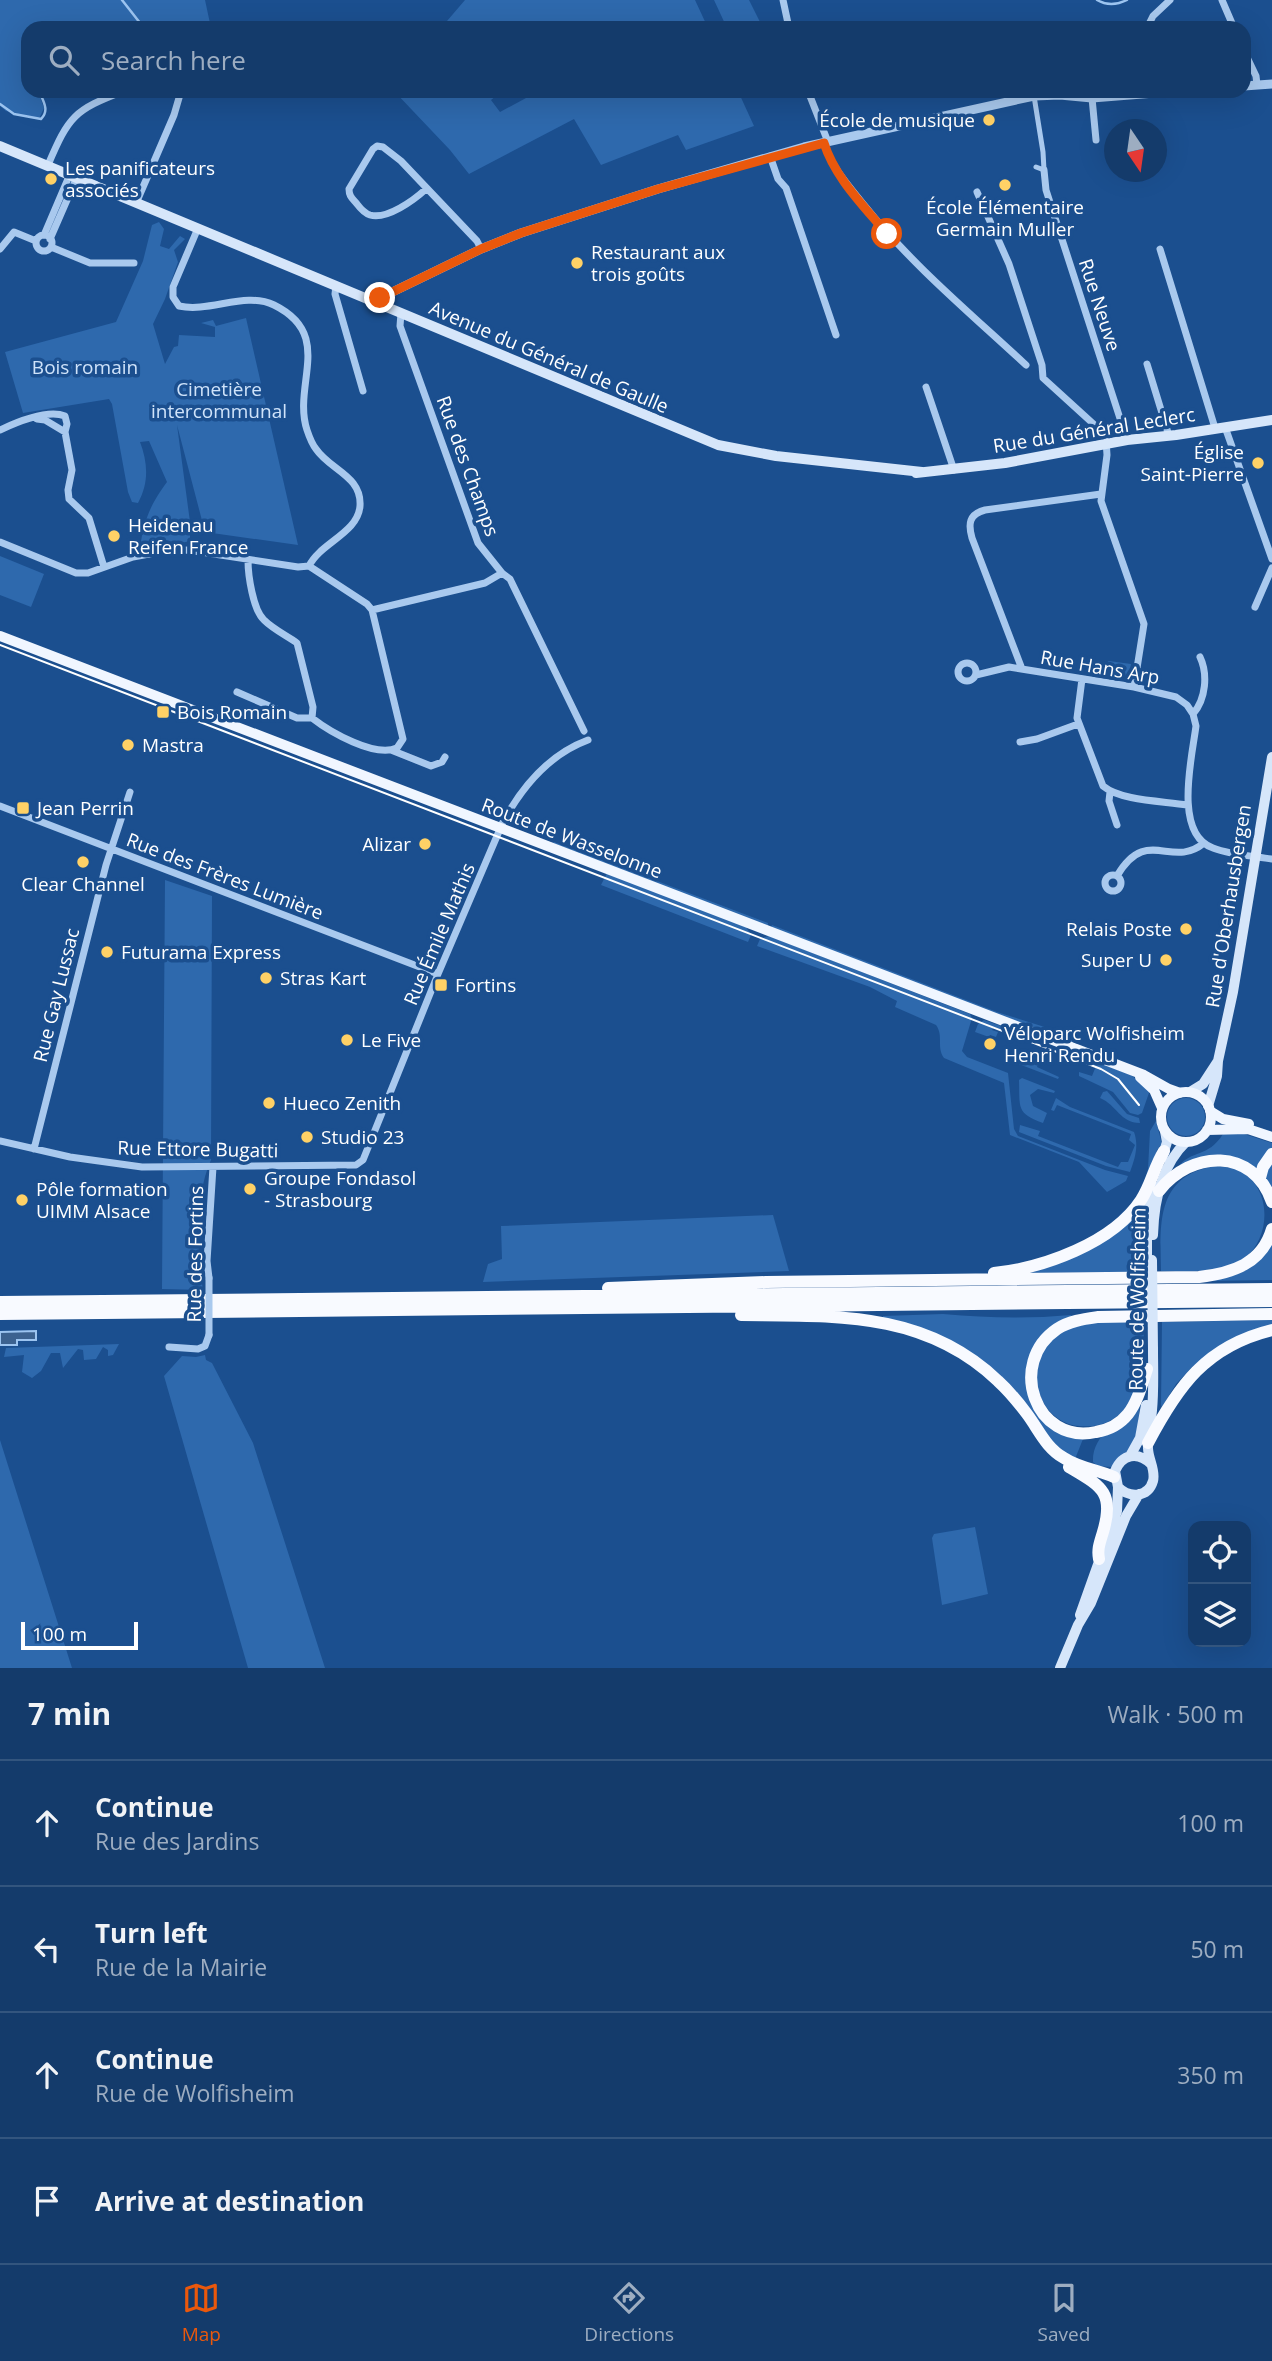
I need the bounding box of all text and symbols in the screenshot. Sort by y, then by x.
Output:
search box [21,21,1251,98]
icon: search [45,41,83,79]
text: Search here [101,42,246,78]
place label: École de musique [819,107,975,133]
marker: École de musique [981,112,997,128]
north arrow [1104,119,1167,182]
place label: Les panificateurs associés [65,155,215,203]
marker: Les panificateurs associés [43,171,59,187]
marker: École Élémentaire Germain Muller [997,177,1013,193]
place label: École Élémentaire Germain Muller [926,194,1084,242]
route start [871,218,902,249]
place label: Restaurant aux trois goûts [591,239,725,287]
marker: Restaurant aux trois goûts [569,255,585,271]
street label: Rue Neuve [1073,255,1127,355]
route end [364,282,395,313]
street label: Avenue du Général de Gaulle [425,295,673,419]
park label: Bois romain [32,354,138,380]
park label: Cimetière intercommunal [151,376,287,424]
street label: Rue des Champs [431,392,505,540]
street label: Rue du Général Leclerc [991,401,1197,459]
place label: Église Saint-Pierre [1141,439,1244,487]
marker: Église Saint-Pierre [1250,455,1266,471]
place label: Heidenau Reifen France [128,512,248,560]
marker: Heidenau Reifen France [106,528,122,544]
street label: Rue Hans Arp [1038,644,1162,690]
place label: Bois Romain [177,699,287,725]
marker: Bois Romain [155,704,171,720]
place label: Mastra [142,732,204,758]
marker: Mastra [120,737,136,753]
street label: Route de Wasselonne [478,792,666,884]
place label: Jean Perrin [35,795,134,821]
marker: Jean Perrin [15,800,31,816]
street label: Rue d'Oberhausbergen [1199,803,1257,1009]
street label: Rue des Frères Lumière [123,826,327,926]
place label: Alizar [362,831,411,857]
marker: Alizar [417,836,433,852]
marker: Clear Channel [75,854,91,870]
street label: Rue Émile Mathis [397,859,481,1009]
place label: Clear Channel [21,871,145,897]
place label: Relais Poste [1066,916,1172,942]
marker: Relais Poste [1178,921,1194,937]
street label: Rue Gay Lussac [27,925,85,1065]
place label: Futurama Express [121,939,281,965]
marker: Futurama Express [99,944,115,960]
place label: Super U [1081,947,1152,973]
marker: Super U [1158,952,1174,968]
place label: Stras Kart [280,965,366,991]
marker: Stras Kart [258,970,274,986]
place label: Fortins [455,972,516,998]
marker: Fortins [433,977,449,993]
place label: Véloparc Wolfisheim Henri Rendu [1004,1020,1185,1068]
place label: Le Five [361,1027,421,1053]
marker: Le Five [339,1032,355,1048]
marker: Véloparc Wolfisheim Henri Rendu [982,1036,998,1052]
place label: Hueco Zenith [283,1090,401,1116]
marker: Hueco Zenith [261,1095,277,1111]
place label: Studio 23 [321,1124,404,1150]
marker: Studio 23 [299,1129,315,1145]
street label: Rue Ettore Bugatti [117,1135,279,1163]
place label: Groupe Fondasol - Strasbourg [264,1165,416,1213]
place label: Pôle formation UIMM Alsace [36,1176,168,1224]
marker: Groupe Fondasol - Strasbourg [242,1181,258,1197]
street label: Rue des Fortins [181,1186,209,1322]
marker: Pôle formation UIMM Alsace [14,1192,30,1208]
street label: Route de Wolfisheim [1122,1207,1152,1391]
map controls [1188,1521,1251,1647]
button: locate [1188,1521,1251,1584]
button: layers [1188,1584,1251,1647]
scale bar [21,1619,138,1651]
text: 100 m [32,1621,87,1647]
text: 7 min [28,1693,111,1734]
text: Walk · 500 m [1107,1698,1244,1730]
text: Continue [95,1789,214,1825]
icon: ahead [28,1804,66,1842]
text: 100 m [1177,1807,1244,1839]
text: Rue des Jardins [95,1825,259,1857]
text: Turn left [95,1915,207,1951]
icon: left [28,1930,66,1968]
text: 50 m [1190,1933,1244,1965]
text: Rue de la Mairie [95,1951,267,1983]
text: Continue [95,2041,214,2077]
icon: ahead [28,2056,66,2094]
text: 350 m [1177,2059,1244,2091]
text: Rue de Wolfisheim [95,2077,295,2109]
icon: arrive [28,2182,66,2220]
text: Arrive at destination [95,2183,364,2219]
tab: Map [182,2279,221,2347]
tab: Directions [584,2279,674,2347]
tab: Saved [1038,2279,1090,2347]

